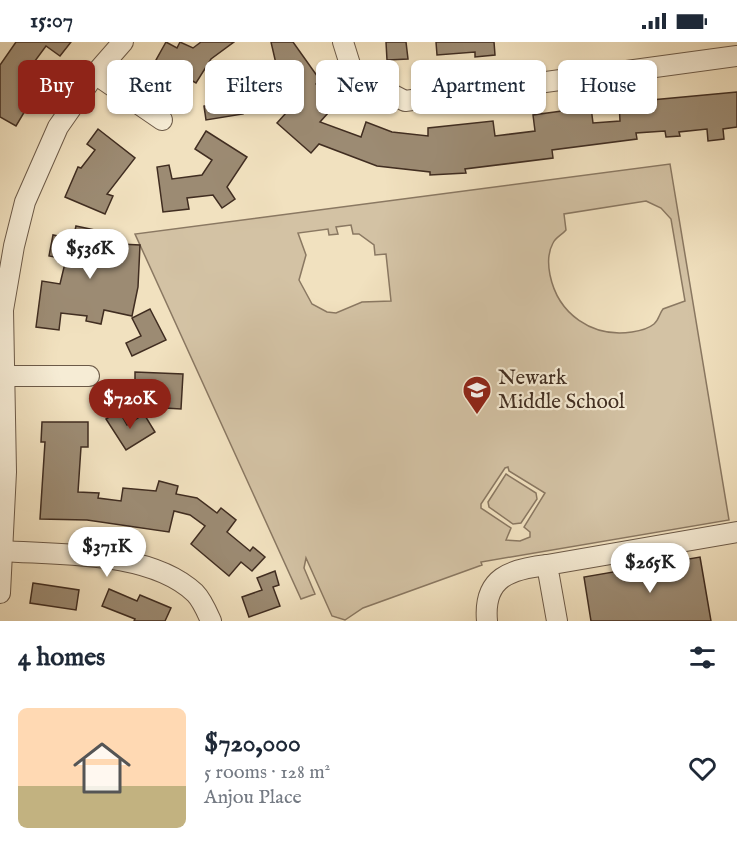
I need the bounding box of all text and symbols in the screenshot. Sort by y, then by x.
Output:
text: 15:07 [30,7,73,35]
chip: Buy [18,60,95,114]
chip: Rent [107,60,193,114]
chip: Filters [205,60,304,114]
chip: New [316,60,399,114]
chip: Apartment [411,60,546,114]
chip: House [558,60,657,114]
pin: $536K [48,229,132,280]
text: $536K [66,236,114,261]
place label: Newark Middle School [498,365,625,416]
school or university icon: Newark Middle School [461,374,493,416]
pin: $720K [88,379,172,430]
text: $720K [103,386,157,411]
pin: $371K [65,527,149,578]
text: $371K [82,534,132,559]
pin: $265K [608,543,692,594]
text: $265K [625,550,675,575]
text: 4 homes [18,641,105,674]
icon: filters [686,641,719,674]
text: $720,000 [204,727,301,760]
icon: home [66,732,138,804]
icon: heart [686,752,719,785]
text: 5 rooms · 128 m² [204,760,330,785]
text: Anjou Place [204,785,302,810]

